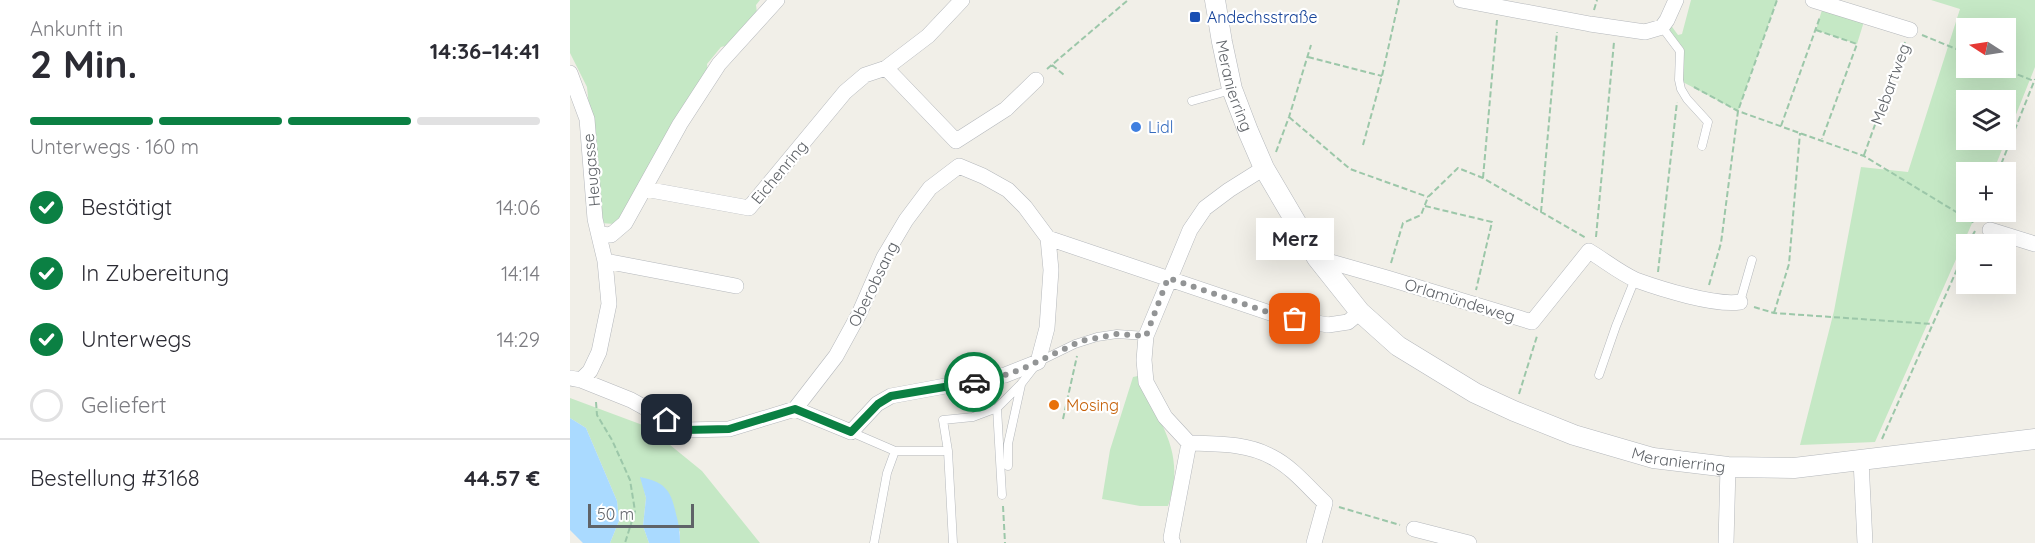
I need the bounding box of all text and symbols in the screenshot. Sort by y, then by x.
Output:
place label: Andechsstraße [1207,7,1318,27]
marker: Andechsstraße [1188,10,1202,24]
text: Ankunft in [30,16,123,41]
north arrow [1956,18,2016,78]
map controls [1956,18,2016,294]
text: 14:36–14:41 [430,37,540,65]
street label: Meranierring [1212,38,1257,134]
text: 2 Min. [30,39,137,88]
street label: Mebartweg [1866,41,1914,127]
button: layers [1956,90,2016,150]
place label: Lidl [1148,117,1173,137]
marker: Lidl [1129,120,1143,134]
street label: Heugasse [578,133,604,207]
text: Unterwegs · 160 m [30,134,199,159]
street label: Eichenring [747,136,811,208]
button: + [1956,162,2016,222]
icon: check [30,191,63,224]
text: Bestätigt [81,193,172,221]
text: 14:06 [496,195,540,220]
callout: Merz [1256,217,1334,259]
text: Merz [1272,226,1318,251]
button: − [1956,234,2016,294]
street label: Oberobsang [844,238,902,330]
icon: check [30,257,63,290]
text: In Zubereitung [81,259,229,287]
text: 14:14 [501,261,540,286]
street label: Orlamündeweg [1402,274,1518,326]
pin [1269,293,1320,344]
icon: bag [1278,302,1311,335]
icon: check [30,323,63,356]
text: Unterwegs [81,325,191,353]
text: 14:29 [496,327,540,352]
courier [944,352,1004,412]
icon: car [958,366,991,399]
text: Geliefert [81,391,166,419]
pin [641,394,692,445]
place label: Mosing [1066,395,1119,415]
marker: Mosing [1047,398,1061,412]
icon: home [650,403,683,436]
street label: Meranierring [1629,442,1727,477]
text: Bestellung #3168 [30,464,200,492]
text: 44.57 € [464,464,540,492]
scale bar [588,501,694,528]
text: 50 m [597,504,634,524]

